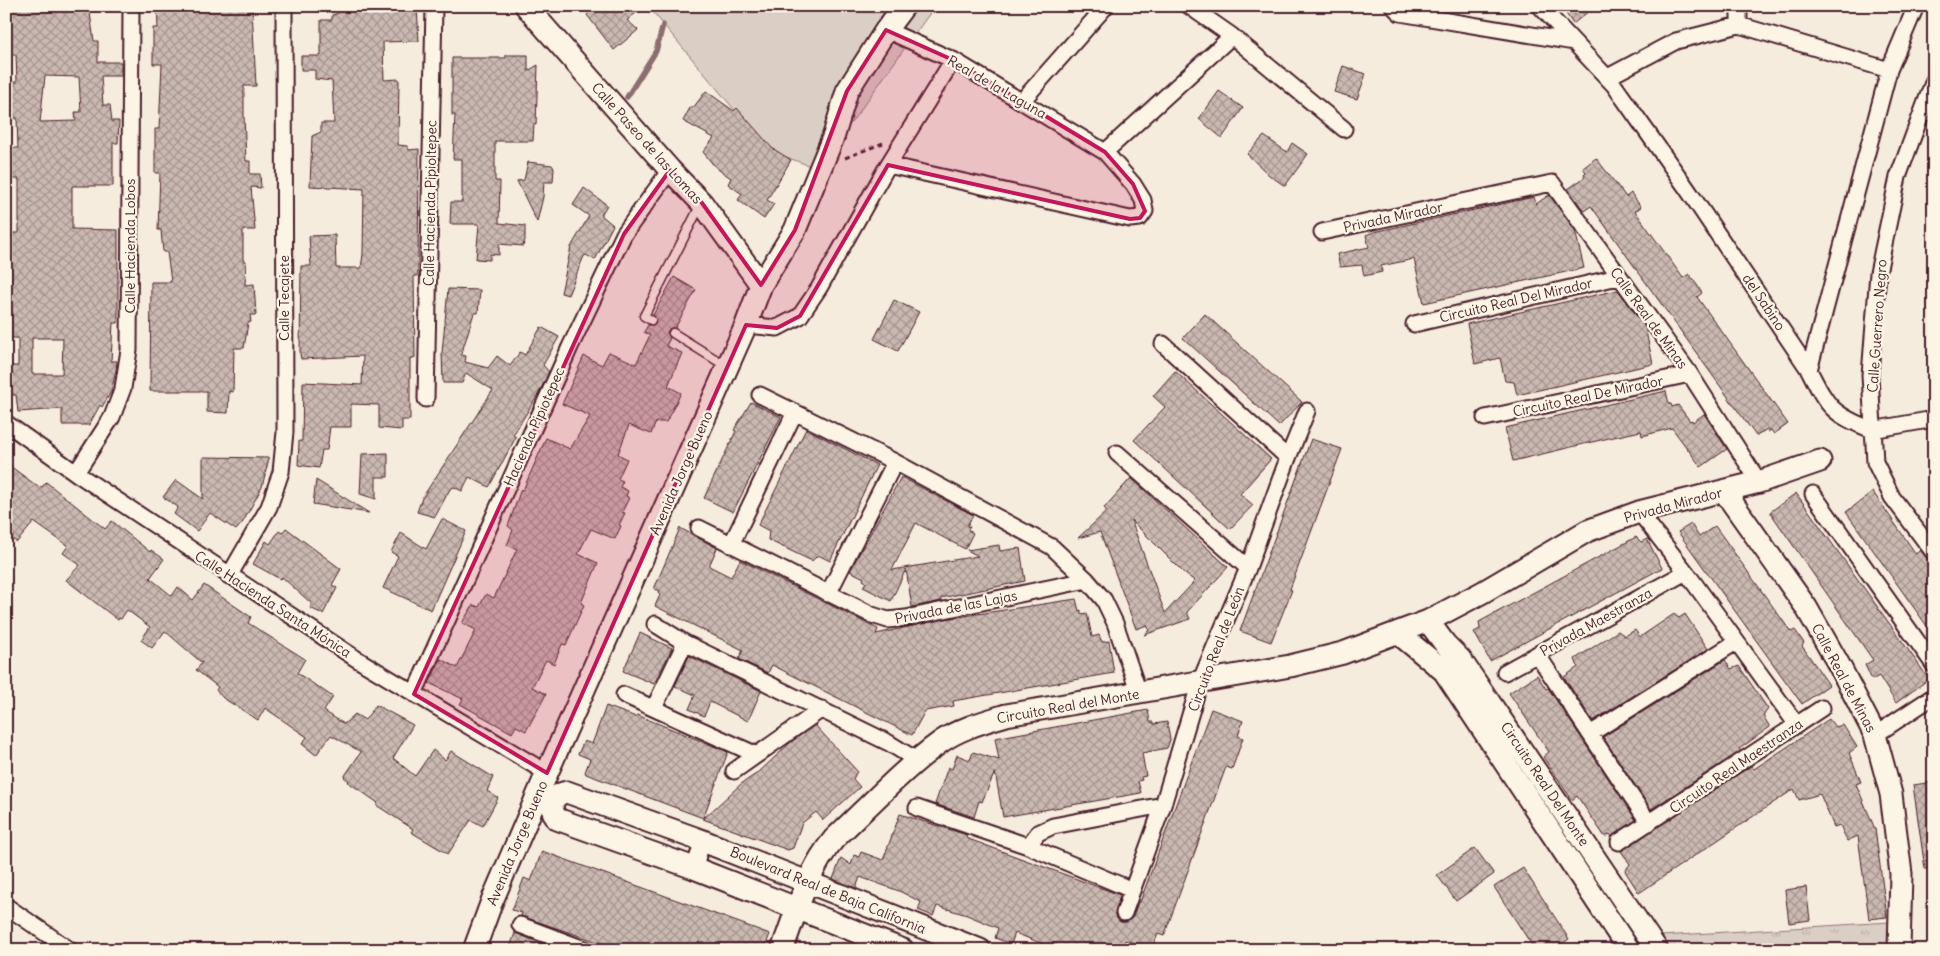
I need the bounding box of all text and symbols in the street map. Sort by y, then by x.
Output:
street label: Real de la Laguna [944,51,1050,123]
street label: Calle Paseo de las Lomas [588,79,706,207]
street label: Calle Hacienda Pipioltepec [420,120,440,286]
street label: Calle Hacienda Lobos [121,179,139,313]
street label: Privada Mirador [1342,198,1445,236]
street label: Calle Tecajete [275,255,293,341]
street label: Calle Guerrero Negro [1863,259,1891,393]
street label: Calle Real de Minas [1606,264,1692,372]
street label: del Sabino [1738,270,1790,334]
street label: Circuito Real Del Mirador [1438,274,1595,326]
street label: Hacienda Pipiotepec [500,365,568,489]
street label: Circuito Real De Mirador [1511,371,1665,421]
street label: Avenida Jorge Bueno [646,408,717,538]
street label: Privada Mirador [1622,483,1724,527]
street label: Calle Hacienda Santa Mónica [191,547,355,661]
street label: Circuito Real de León [1184,584,1248,714]
street label: Privada Maestranza [1537,584,1655,660]
street label: Privada de las Lajas [893,586,1019,628]
street label: Calle Real de Minas [1808,620,1880,736]
street label: Circuito Real del Monte [995,685,1141,727]
street label: Circuito Real Maestranza [1666,715,1806,817]
street label: Circuito Real Del Monte [1497,718,1593,850]
street label: Avenida Jorge Bueno [483,778,552,908]
street label: Boulevard Real de Baja California [727,842,929,938]

